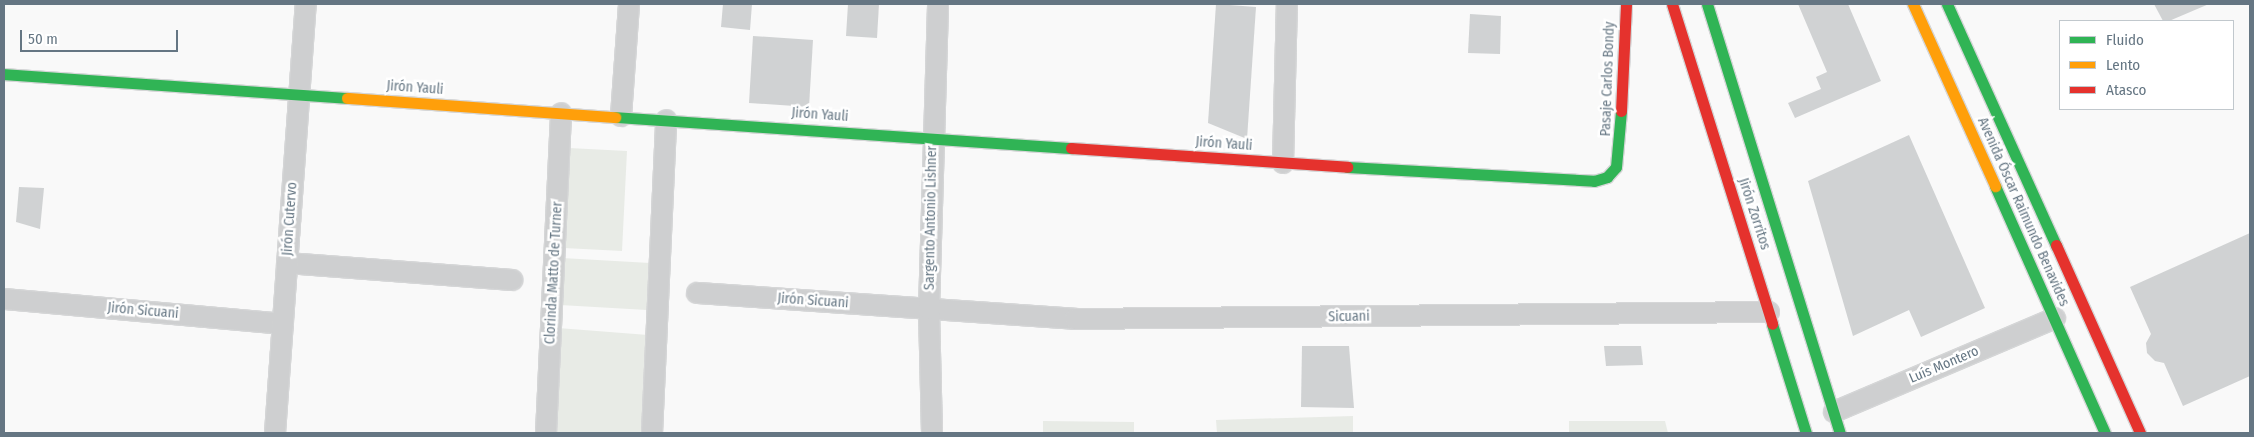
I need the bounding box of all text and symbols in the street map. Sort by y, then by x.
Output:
scale bar [22,20,180,52]
legend [2059,20,2234,110]
street label: Pasaje Carlos Bondy [1598,21,1618,137]
text: 50 m [28,30,58,48]
text: Fluido [2106,31,2144,49]
text: Lento [2106,56,2140,74]
street label: Jirón Yauli [386,78,444,98]
text: Atasco [2106,81,2146,99]
street label: Jirón Yauli [791,105,849,125]
street label: Avenida Óscar Raimundo Benavides [1974,115,2072,309]
street label: Jirón Yauli [1195,134,1253,154]
street label: Sargento Antonio Lishner [921,146,941,290]
street label: Jirón Zorritos [1734,176,1774,252]
street label: Jirón Cutervo [279,182,301,256]
street label: Clorinda Matto de Turner [542,201,566,345]
street label: Jirón Sicuani [777,290,849,312]
street label: Jirón Sicuani [107,300,179,322]
street label: Sicuani [1328,308,1370,326]
street label: Luís Montero [1907,343,1981,387]

